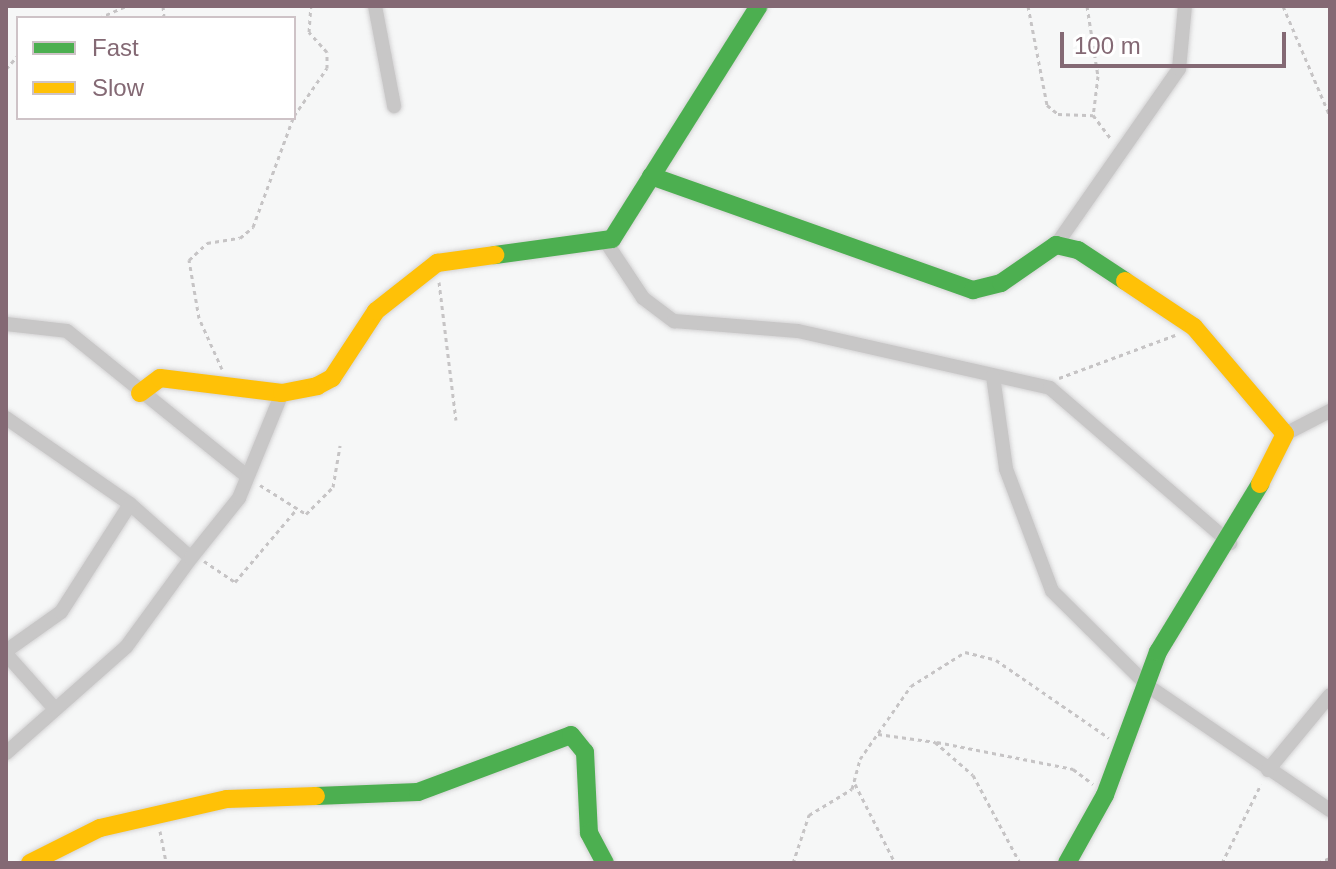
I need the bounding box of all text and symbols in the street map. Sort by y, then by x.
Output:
legend [16,16,296,120]
scale bar [1064,16,1290,66]
text: 100 m [1074,32,1141,59]
text: Fast [92,34,139,61]
text: Slow [92,74,144,101]

